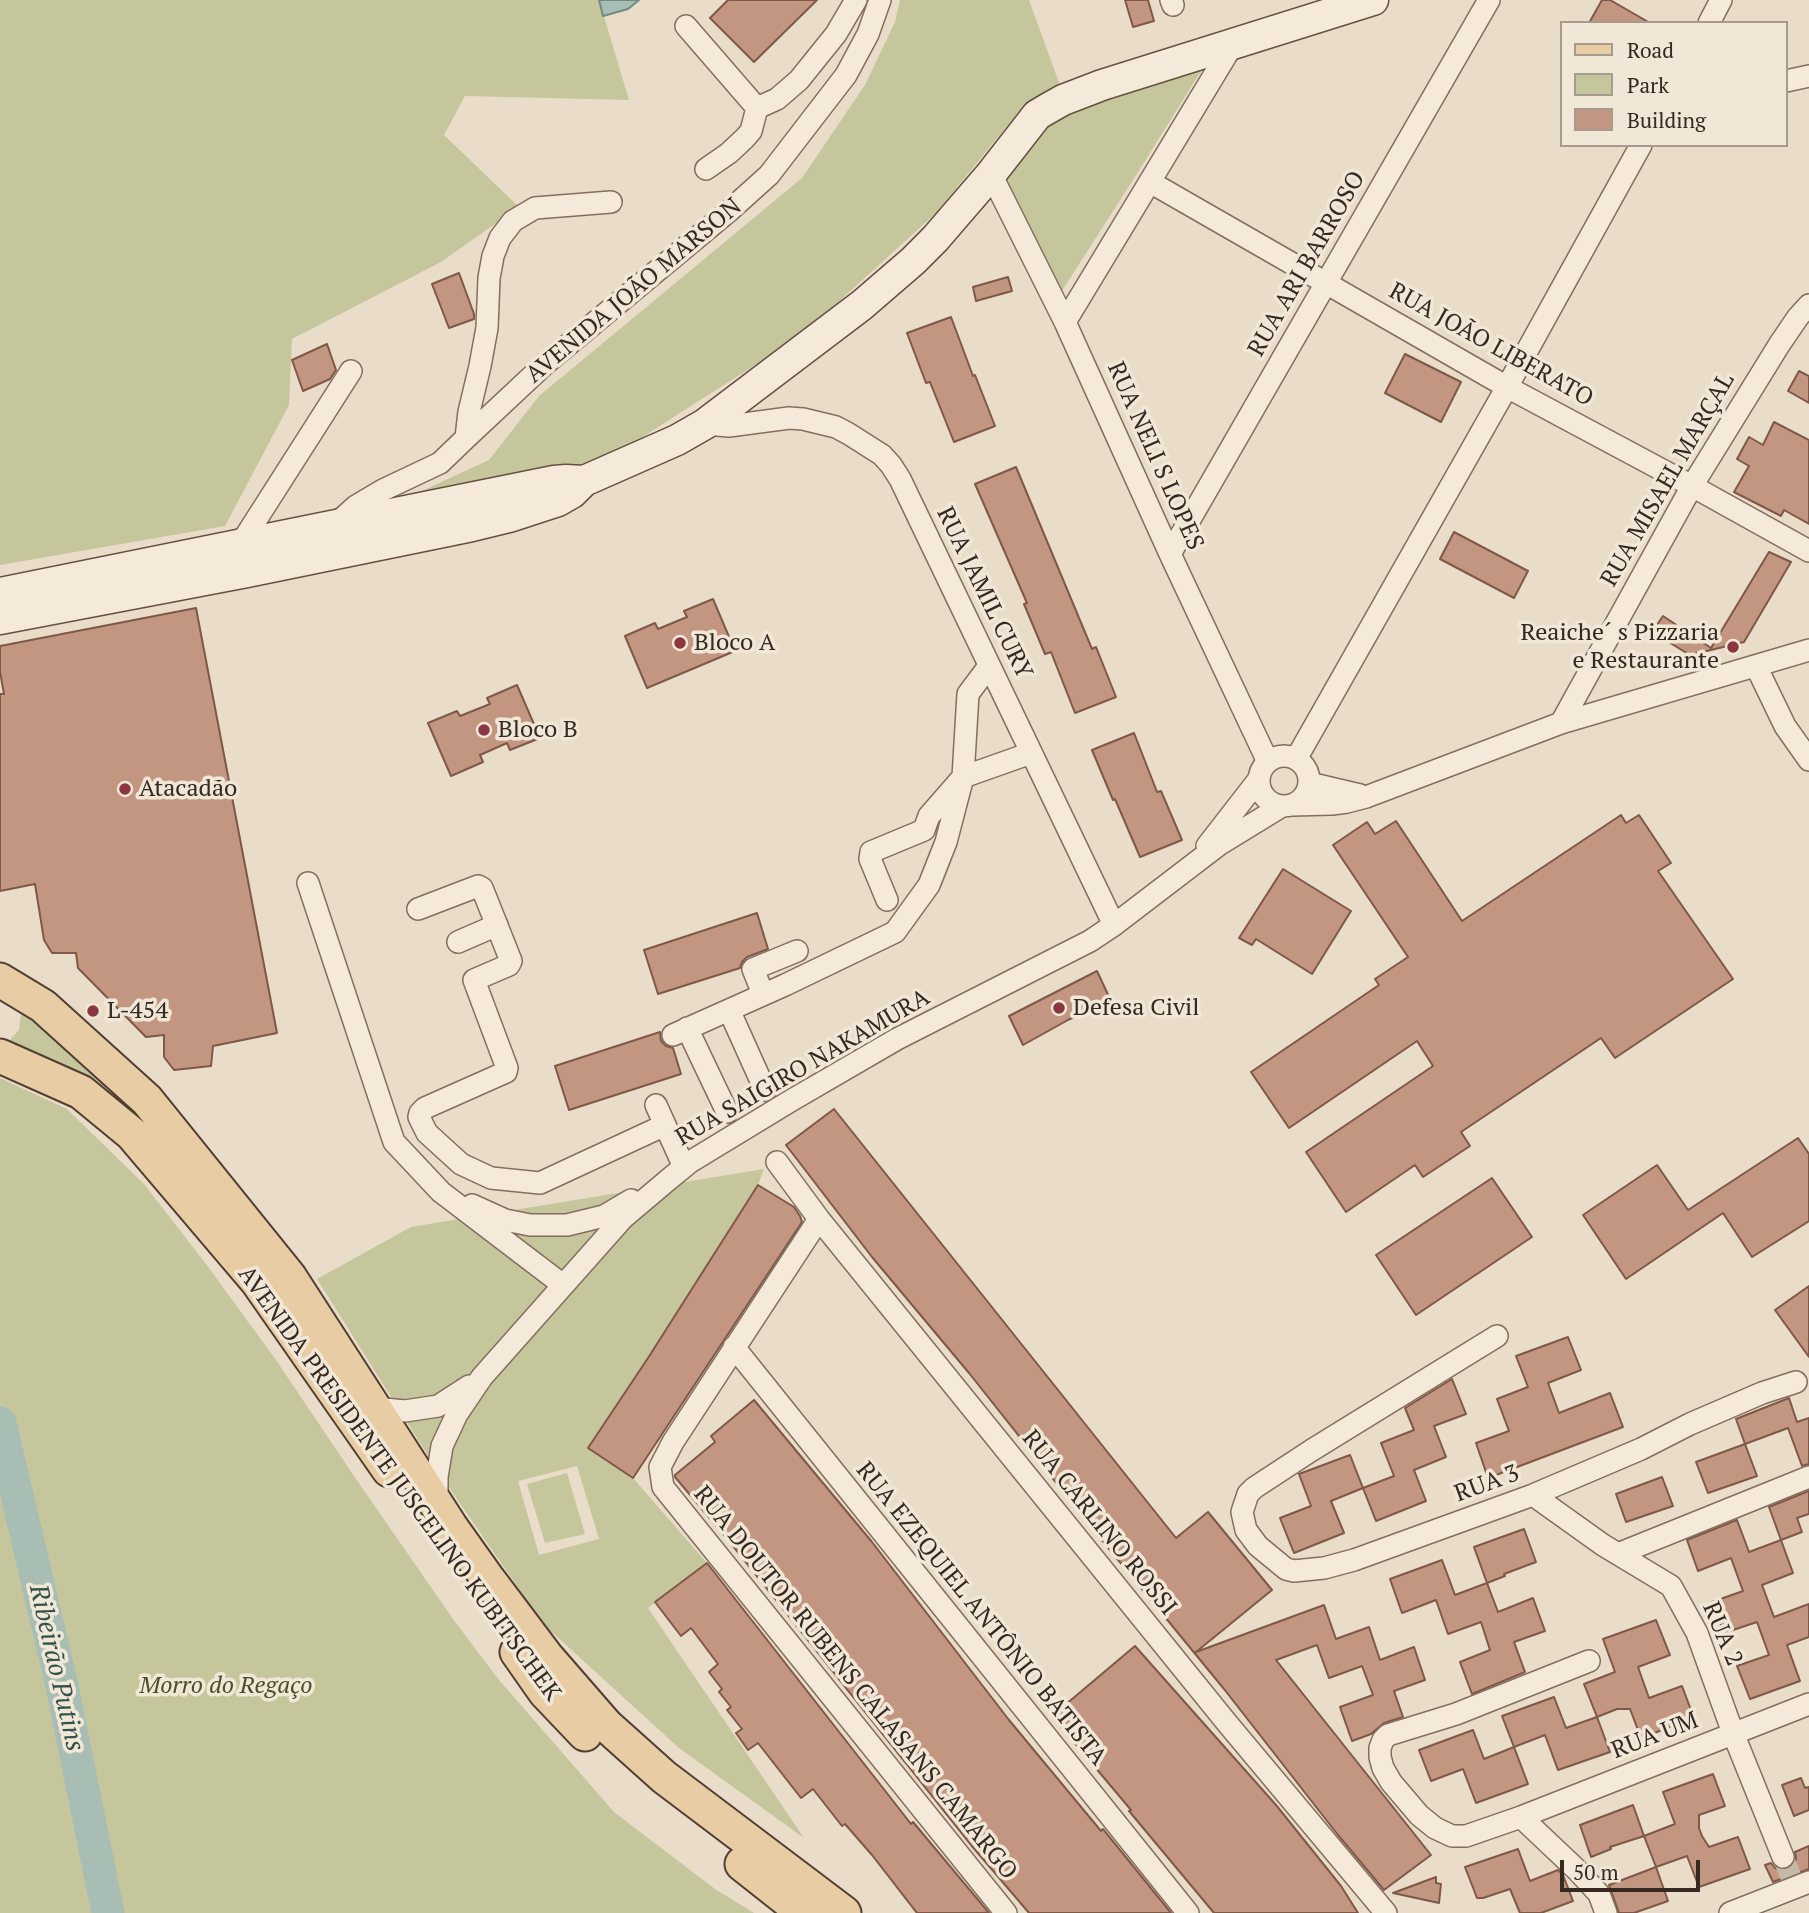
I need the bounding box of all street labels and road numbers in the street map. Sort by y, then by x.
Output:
street label: RUA ARI BARROSO [1242,166,1372,362]
street label: AVENIDA JOÃO MARSON [520,192,748,390]
street label: RUA JOÃO LIBERATO [1384,277,1598,413]
street label: RUA NELI S LOPES [1101,357,1209,555]
street label: RUA MISAEL MARÇAL [1595,368,1741,592]
street label: RUA JAMIL CURY [930,503,1038,683]
street label: RUA SAIGIRO NAKAMURA [671,983,935,1153]
street label: AVENIDA PRESIDENTE JUSCELINO KUBITSCHEK [231,1261,567,1707]
street label: RUA CARLINO ROSSI [1016,1425,1182,1621]
street label: RUA EZEQUIEL ANTÔNIO BATISTA [850,1457,1112,1771]
street label: RUA 3 [1451,1459,1523,1509]
street label: RUA DOUTOR RUBENS CALASANS CAMARGO [687,1481,1023,1885]
street label: RUA 2 [1696,1598,1748,1670]
street label: RUA UM [1608,1706,1702,1766]

